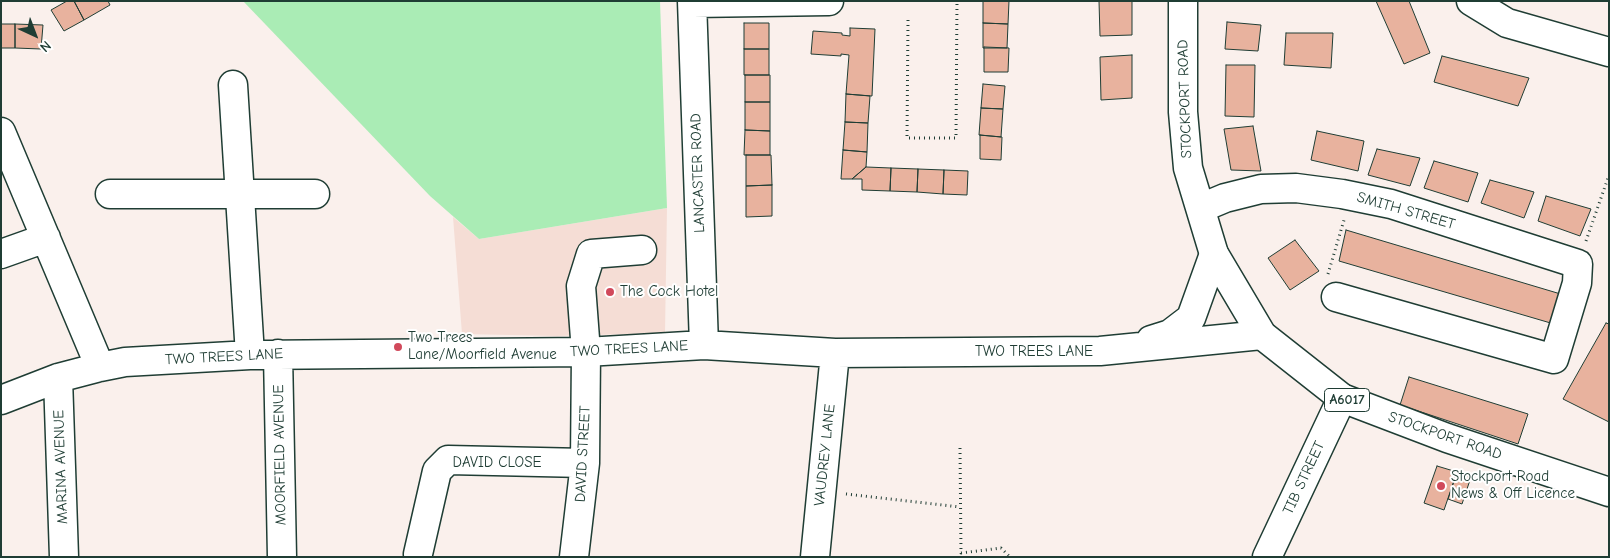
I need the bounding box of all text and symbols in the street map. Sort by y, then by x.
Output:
north arrow [10,10,60,60]
text: N [36,37,55,56]
street label: STOCKPORT ROAD [1174,39,1196,159]
street label: LANCASTER ROAD [687,113,709,233]
street label: SMITH STREET [1355,188,1457,234]
place label: The Cock Hotel [620,283,718,301]
marker: The Cock Hotel [604,286,616,298]
place label: Two Trees Lane/Moorfield Avenue [408,329,557,364]
street label: TWO TREES LANE [570,337,688,361]
marker: Two Trees Lane/Moorfield Avenue [392,341,404,353]
street label: TWO TREES LANE [975,343,1093,361]
street label: TWO TREES LANE [165,345,283,369]
street label: MOORFIELD AVENUE [270,384,290,526]
road number: A6017 [1324,388,1370,412]
street label: VAUDREY LANE [811,403,839,507]
street label: DAVID STREET [571,405,595,503]
street label: STOCKPORT ROAD [1386,408,1504,464]
street label: MARINA AVENUE [50,410,72,524]
street label: TIB STREET [1279,438,1329,518]
street label: DAVID CLOSE [452,454,542,472]
place label: Stockport Road News & Off Licence [1451,468,1575,503]
marker: Stockport Road News & Off Licence [1435,480,1447,492]

